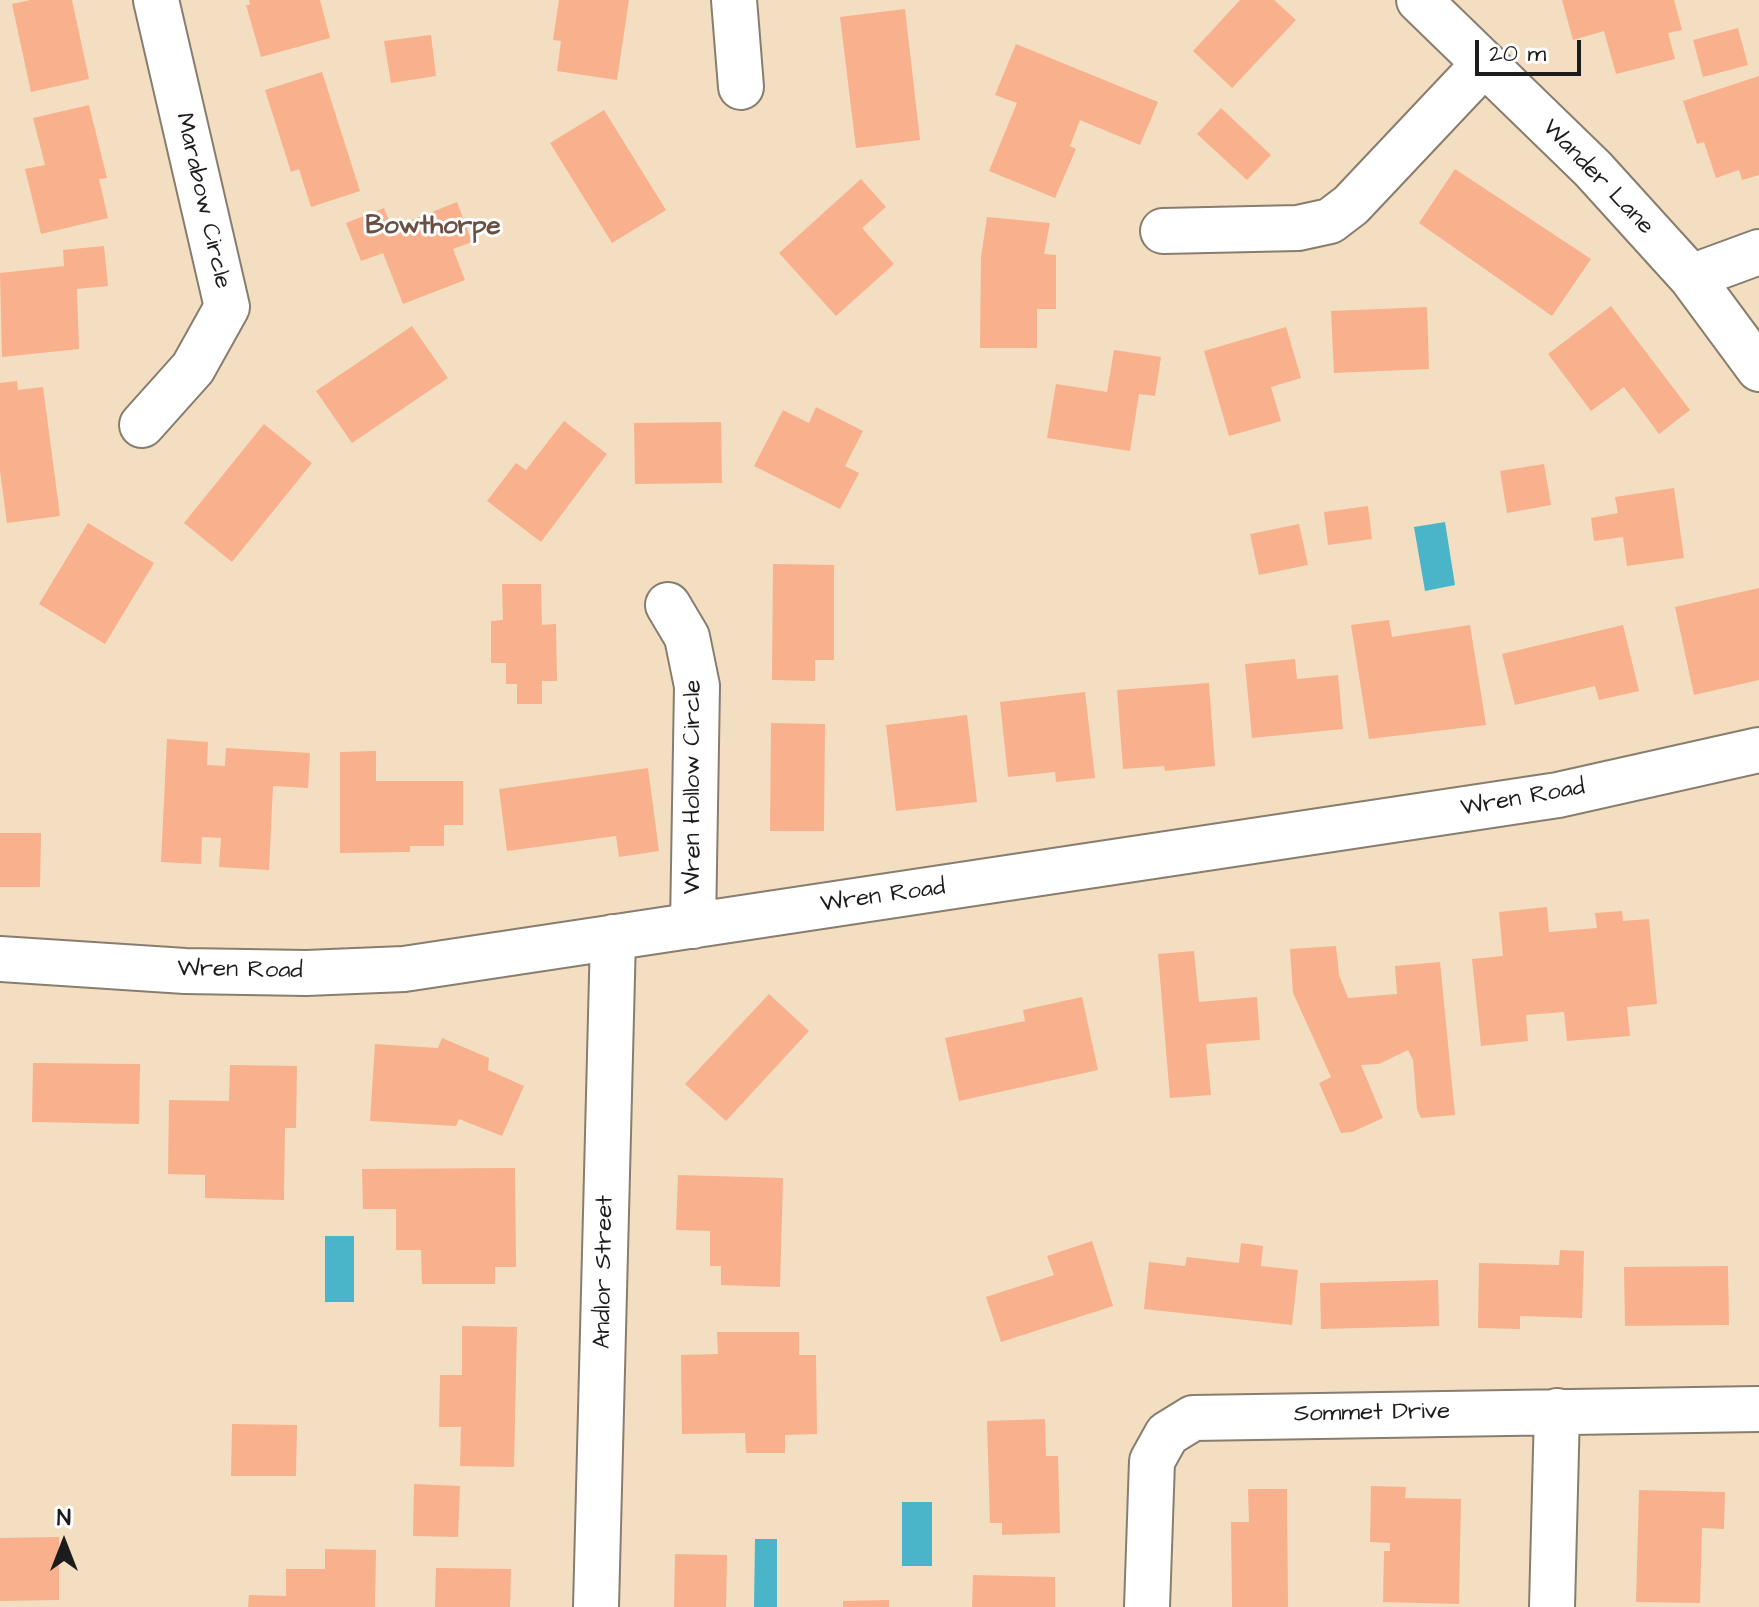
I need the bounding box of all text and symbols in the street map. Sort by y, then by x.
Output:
scale bar [1479,24,1585,74]
text: 20 m [1489,37,1546,71]
street label: Marabow Circle [168,110,236,292]
street label: Wander Lane [1535,115,1659,241]
district label: Bowthorpe [365,212,501,244]
street label: Wren Hollow Circle [680,680,708,894]
street label: Wren Road [1459,774,1587,824]
street label: Wren Road [819,874,947,920]
street label: Wren Road [177,956,303,986]
street label: Andlor Street [589,1195,621,1349]
street label: Sommet Drive [1294,1398,1450,1430]
north arrow [24,1503,104,1583]
text: N [57,1503,71,1534]

